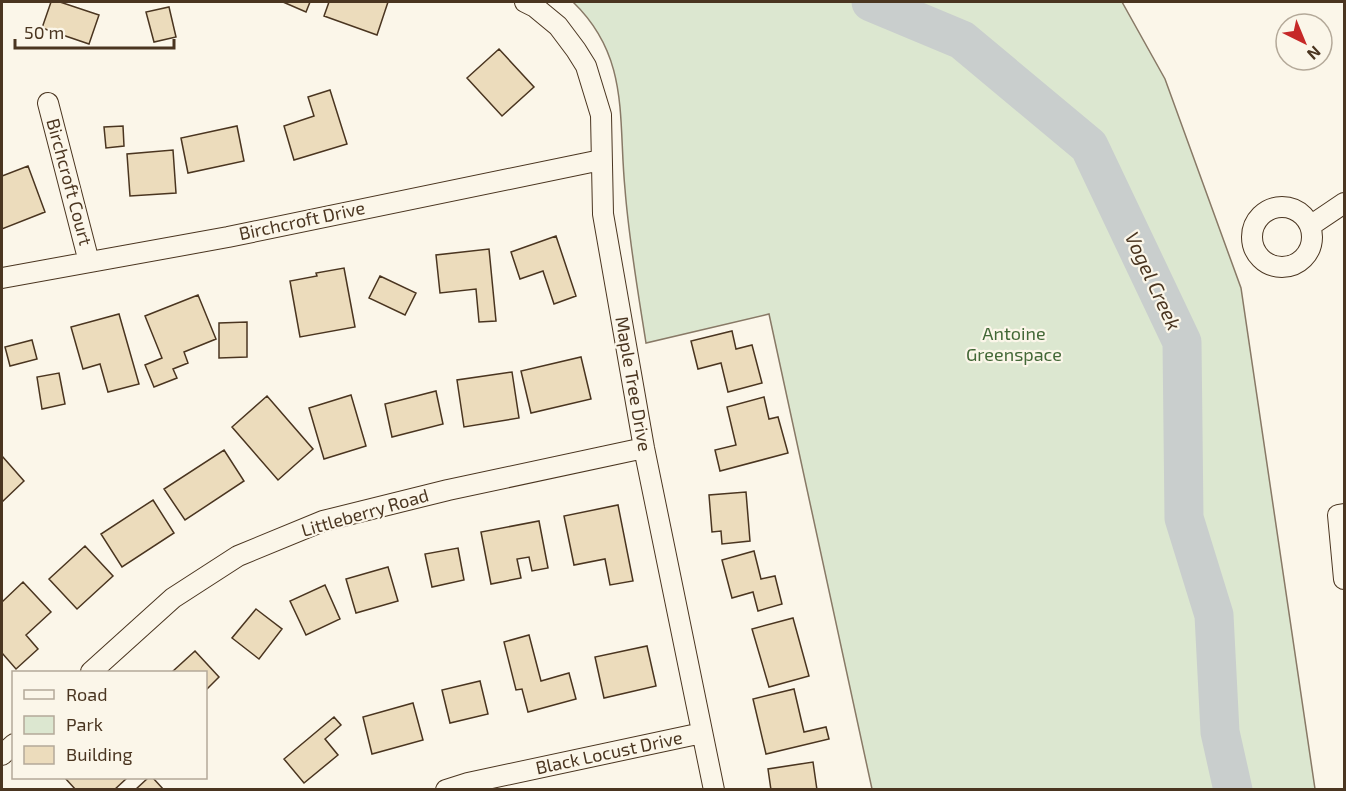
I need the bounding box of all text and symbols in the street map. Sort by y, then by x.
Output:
scale bar [15,12,174,50]
north arrow [1274,12,1334,72]
text: 50 m [24,21,64,43]
text: N [1304,42,1325,64]
street label: Birchcroft Court [42,116,97,248]
street label: Birchcroft Drive [237,196,367,244]
water label: Vogel Creek [1121,228,1187,334]
street label: Maple Tree Drive [611,315,657,453]
park label: Antoine Greenspace [966,322,1062,365]
street label: Littleberry Road [299,483,431,541]
legend [12,671,207,779]
text: Road [66,683,107,705]
text: Park [66,713,103,735]
street label: Black Locust Drive [533,726,684,778]
text: Building [66,743,133,765]

